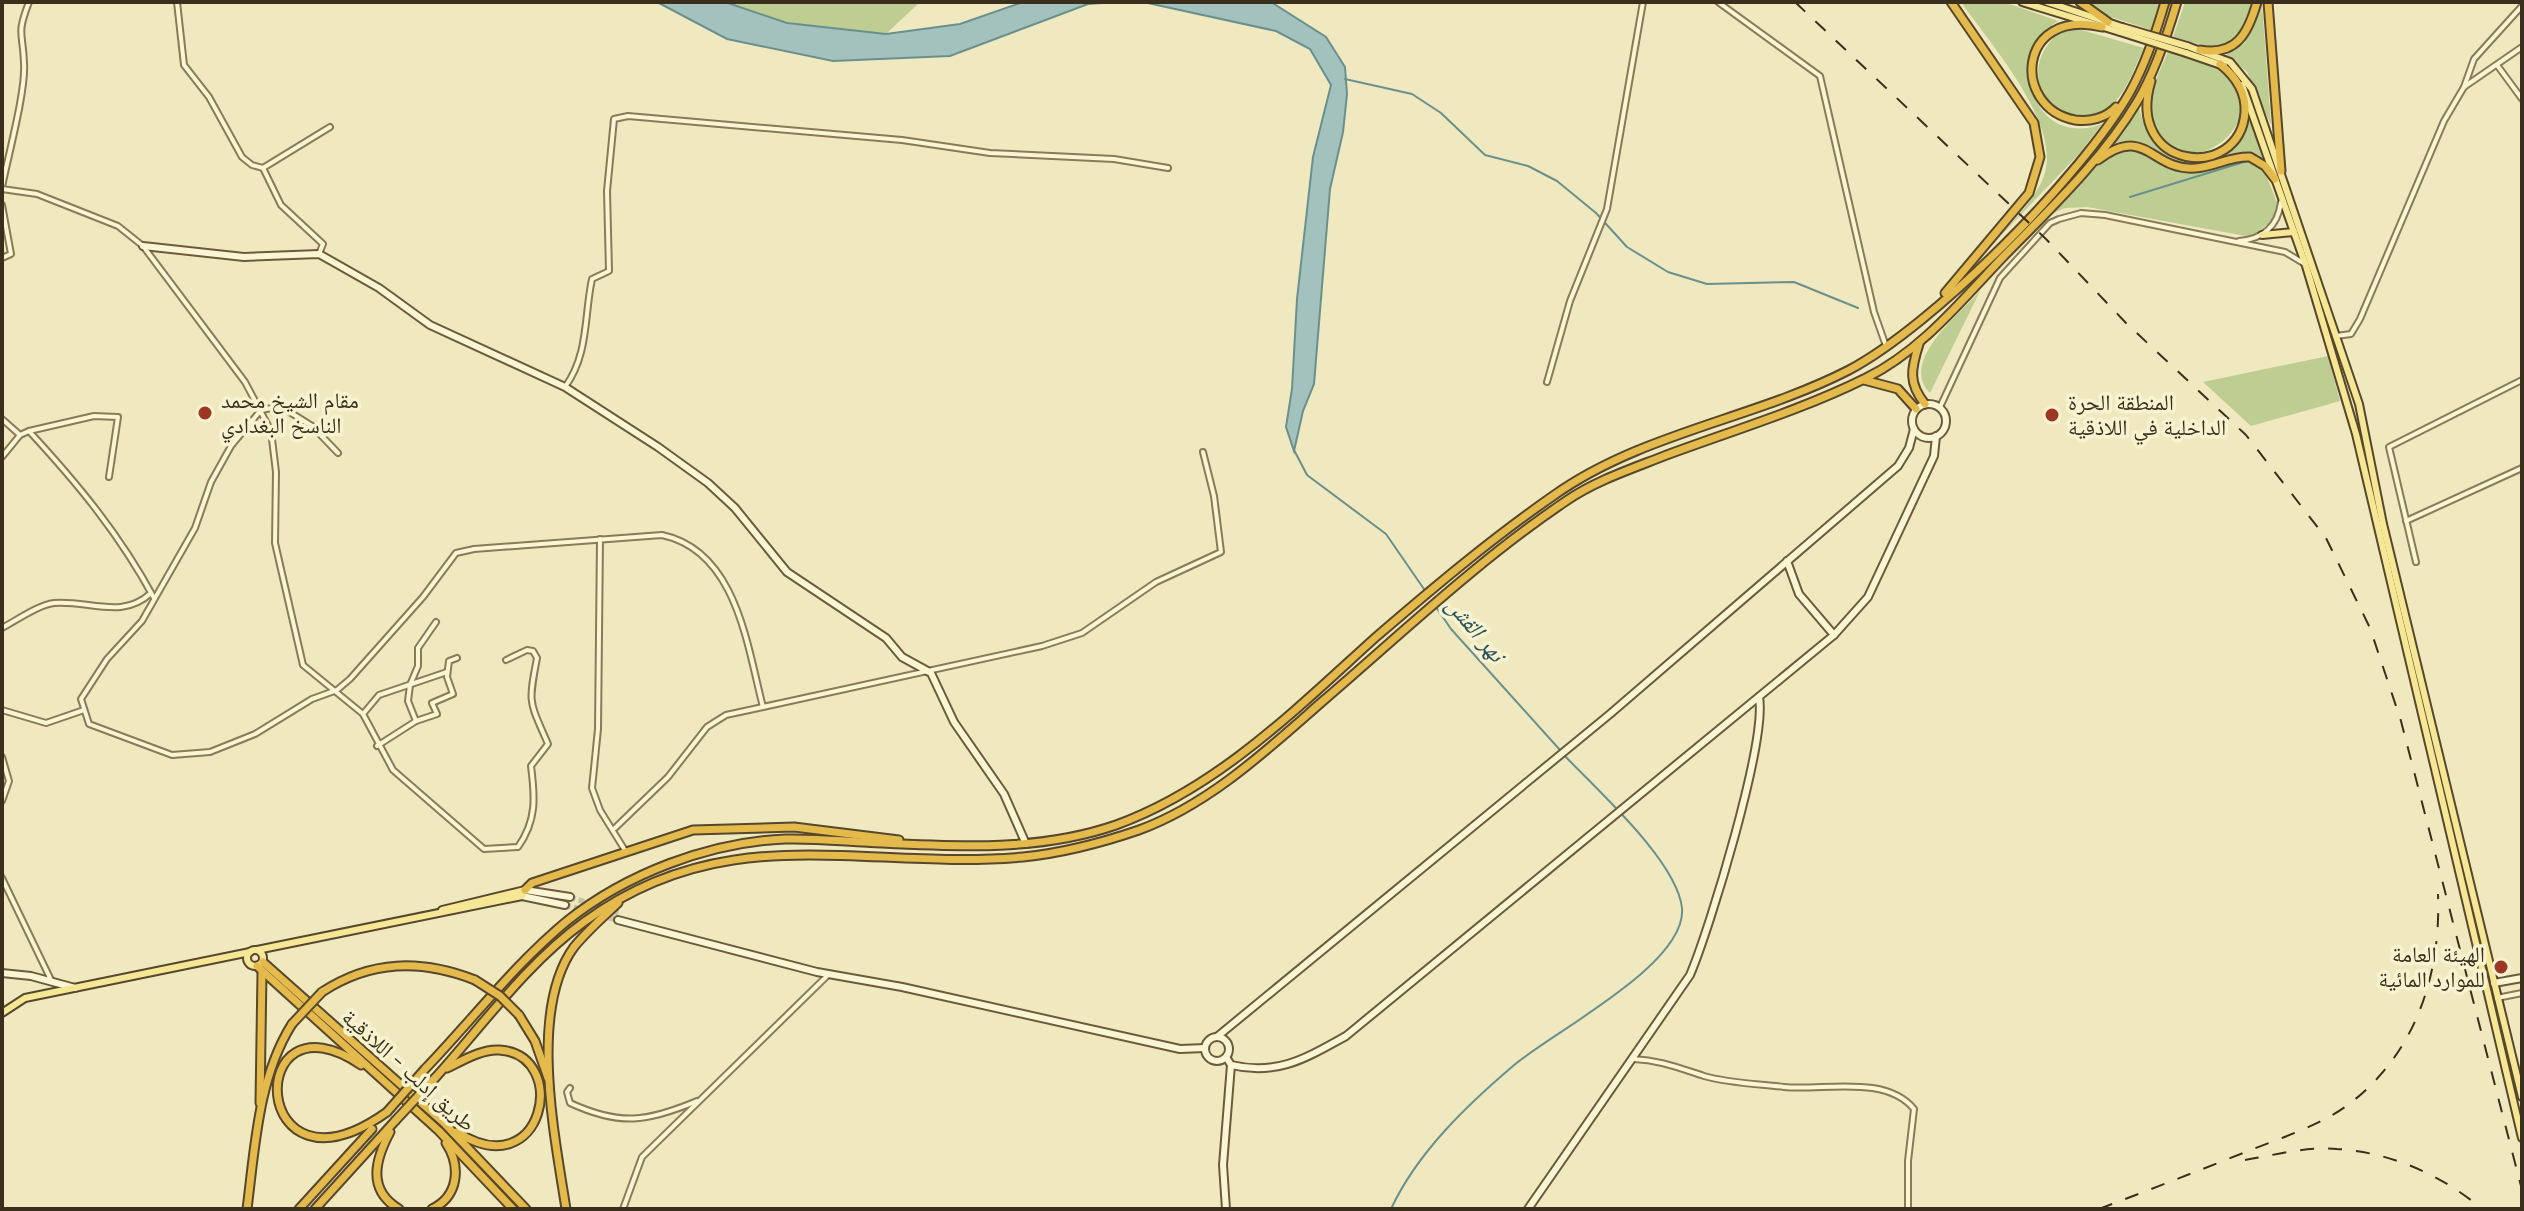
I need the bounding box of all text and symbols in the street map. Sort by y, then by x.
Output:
place label: مقام الشيخ محمد الناسخ البغدادي [221,386,359,443]
place label: المنطقة الحرة الداخلية في اللاذقية [2068,388,2226,445]
marker: مقام الشيخ محمد الناسخ البغدادي [196,404,214,422]
marker: المنطقة الحرة الداخلية في اللاذقية [2043,406,2061,424]
water label: نهر القش [1440,590,1515,671]
place label: الهيئة العامة للموارد المائية [2378,940,2485,993]
marker: الهيئة العامة للموارد المائية [2492,958,2510,976]
street label: طريق إدلب - اللاذقية [336,1003,481,1138]

